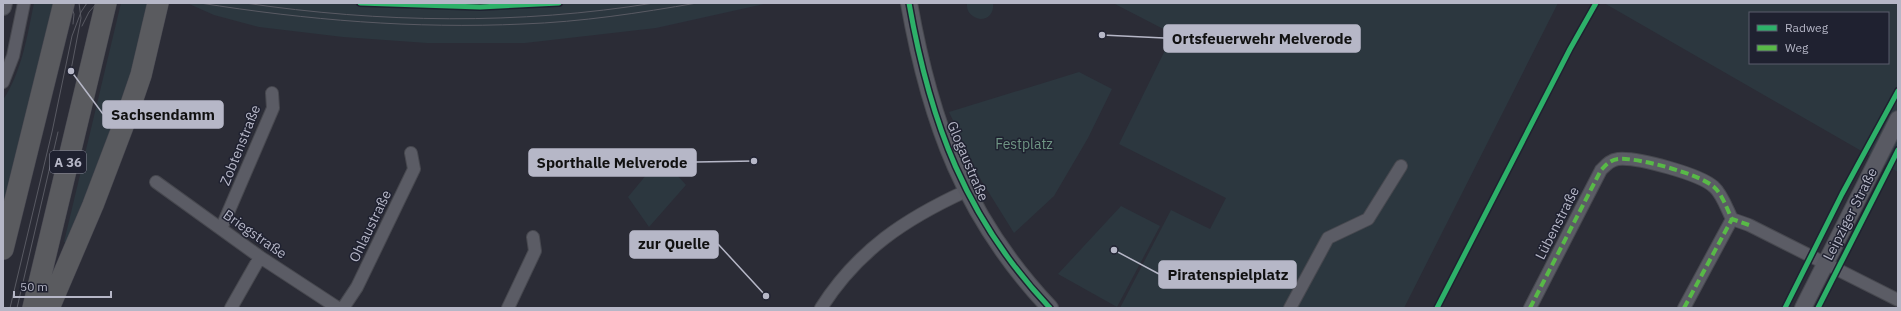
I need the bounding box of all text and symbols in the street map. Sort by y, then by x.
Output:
legend [1749,12,1889,64]
text: Radweg [1785,20,1829,35]
callout: Ortsfeuerwehr Melverode [1164,25,1360,52]
text: Ortsfeuerwehr Melverode [1172,29,1352,48]
text: Weg [1785,40,1809,55]
callout: Sachsendamm [103,101,223,128]
street label: Zobtenstraße [216,102,264,188]
text: Sachsendamm [111,105,215,124]
street label: Glogaustraße [943,118,993,204]
park label: Festplatz [995,135,1053,153]
callout: Sporthalle Melverode [529,149,696,176]
road number: A 36 [50,151,86,173]
text: Sporthalle Melverode [537,153,687,172]
street label: Leipziger Straße [1819,164,1881,263]
street label: Lübenstraße [1531,183,1583,262]
street label: Ohlaustraße [345,187,395,265]
street label: Briegstraße [220,205,291,263]
callout: zur Quelle [630,231,718,258]
text: zur Quelle [638,234,710,253]
callout: Piratenspielplatz [1159,261,1296,288]
text: Piratenspielplatz [1167,265,1289,284]
scale bar [14,273,111,299]
text: 50 m [20,279,48,294]

